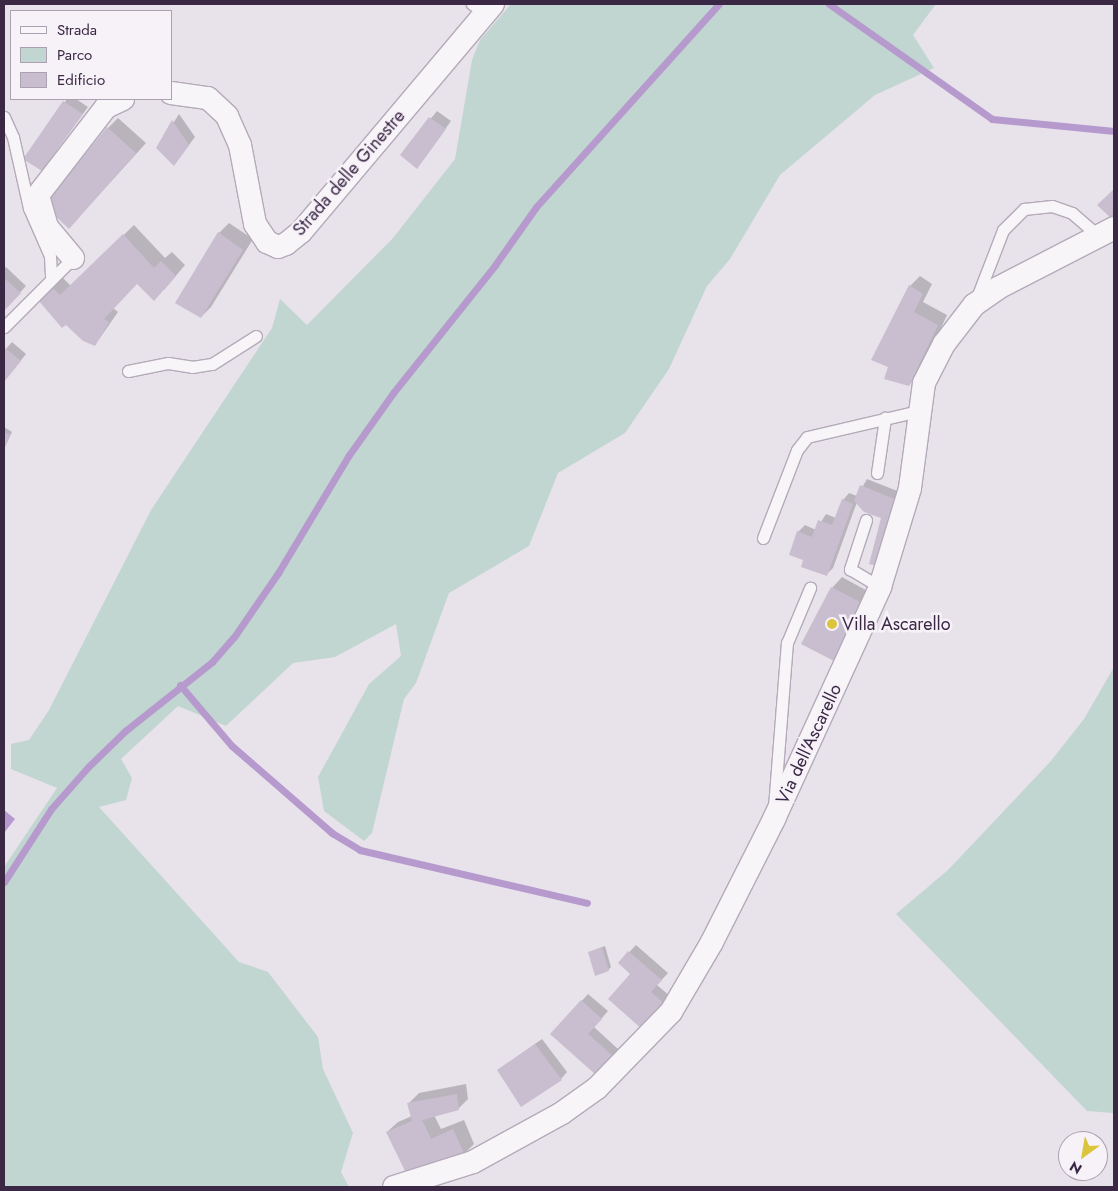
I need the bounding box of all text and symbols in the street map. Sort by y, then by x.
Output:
legend [10,10,172,100]
text: Strada [57,19,97,41]
text: Parco [57,44,92,66]
text: Edificio [57,69,105,91]
street label: Strada delle Ginestre [288,106,410,240]
place label: Villa Ascarello [842,613,951,635]
marker: Villa Ascarello [826,618,838,630]
street label: Via dell'Ascarello [772,680,846,808]
north arrow [1058,1131,1108,1181]
text: N [1066,1156,1086,1179]

